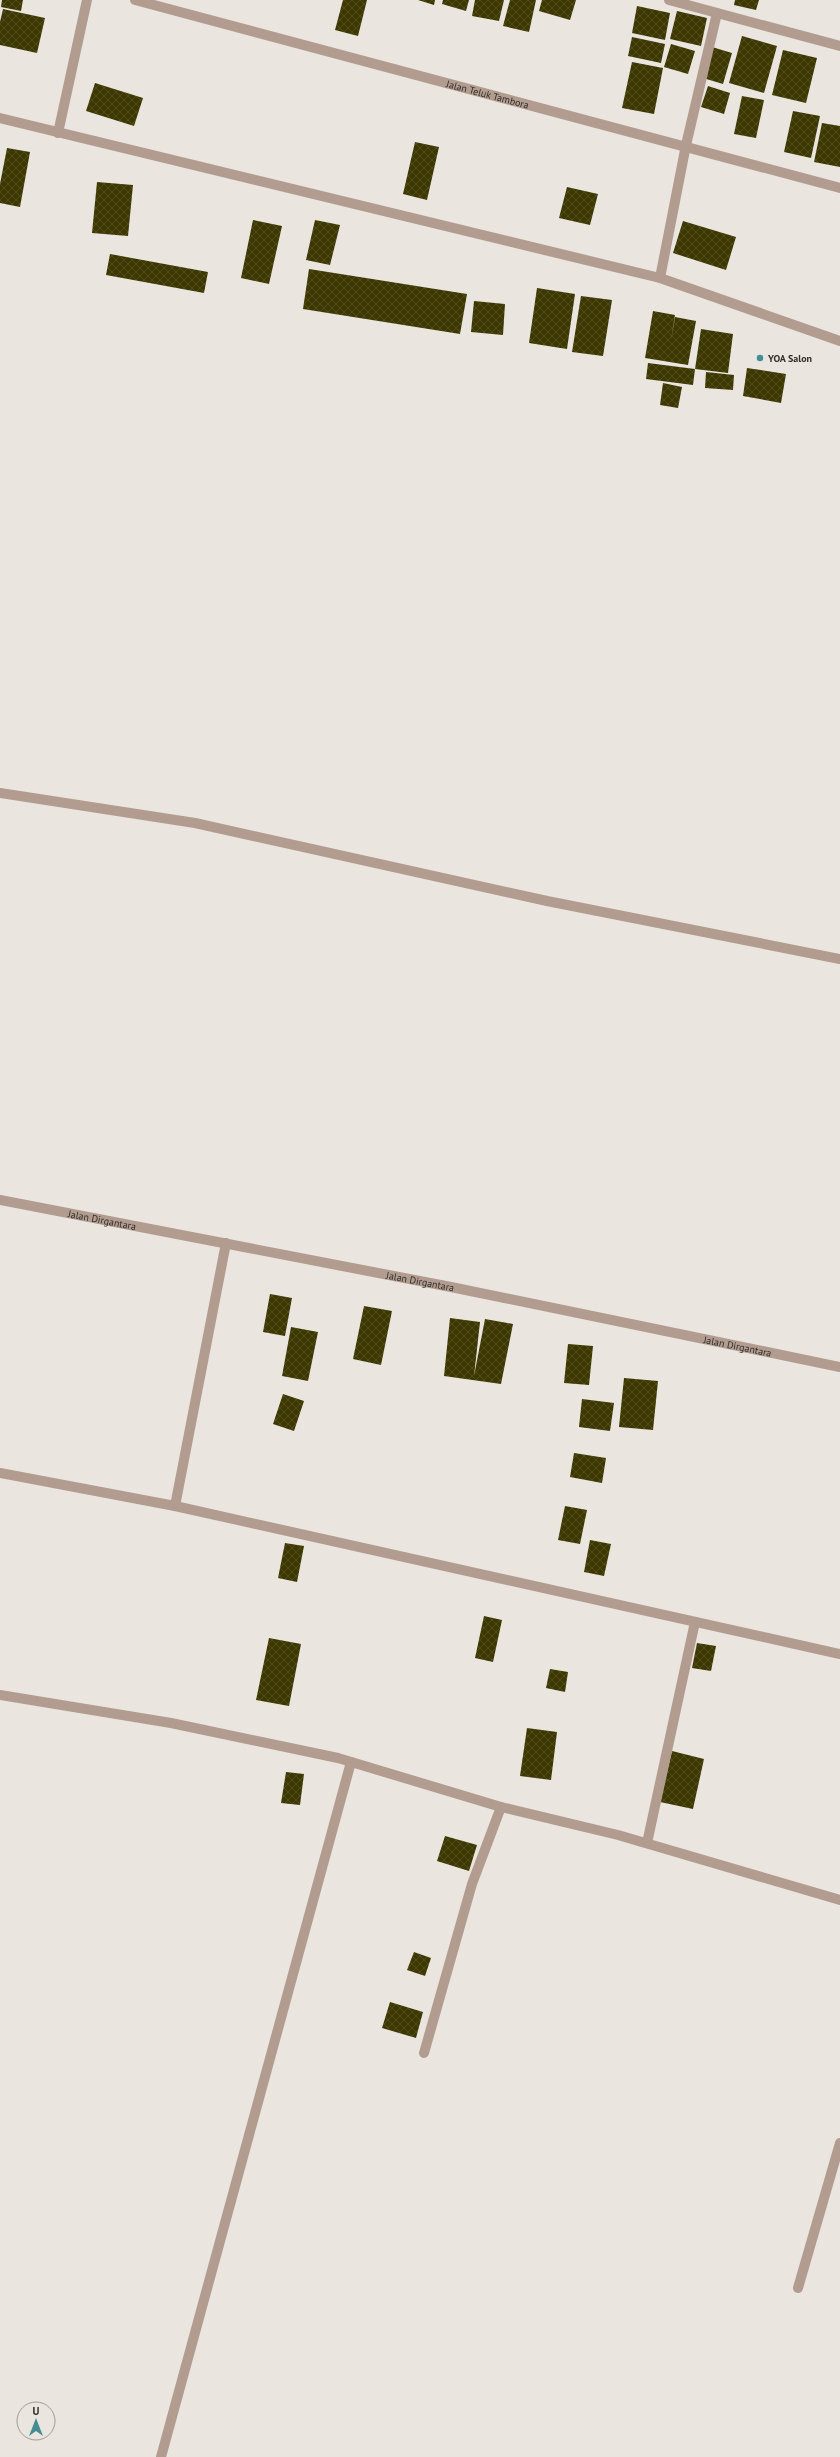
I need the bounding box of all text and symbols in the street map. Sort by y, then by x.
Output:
street label: Jalan Teluk Tambora [444,77,530,112]
place label: YOA Salon [767,352,812,365]
marker: YOA Salon [755,353,765,363]
street label: Jalan Dirgantara [66,1207,137,1233]
street label: Jalan Dirgantara [384,1268,455,1295]
street label: Jalan Dirgantara [701,1333,773,1360]
north arrow [16,2401,56,2441]
text: U [33,2404,40,2418]

